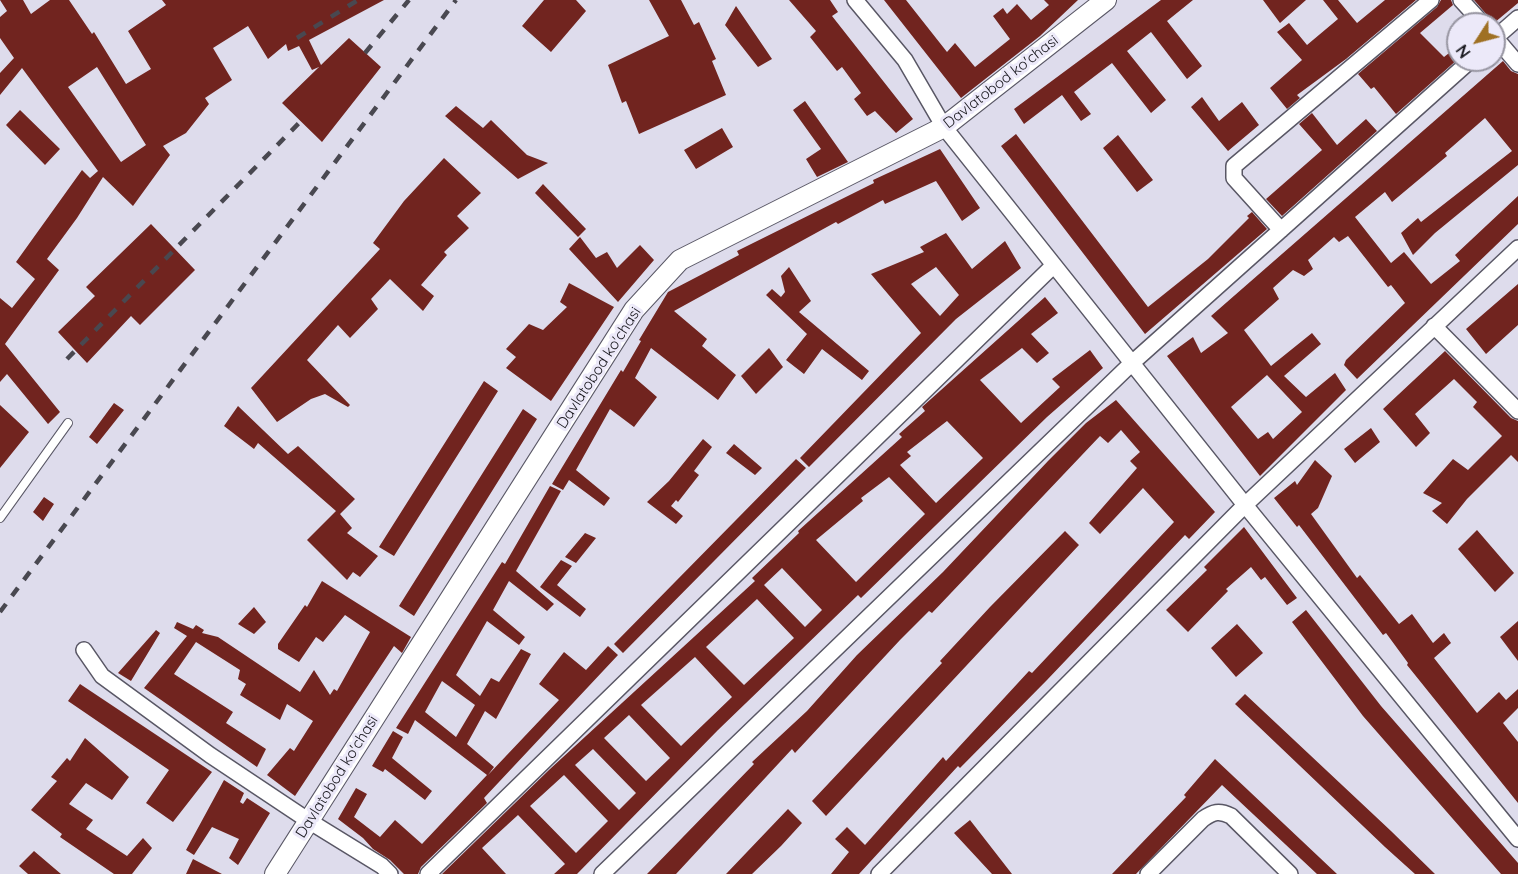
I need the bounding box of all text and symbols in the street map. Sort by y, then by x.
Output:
north arrow [1446,12,1506,72]
street label: Davlatobod ko'chasi [940,32,1062,132]
text: N [1452,41,1475,62]
street label: Davlatobod ko'chasi [553,304,645,432]
street label: Davlatobod ko'chasi [292,713,382,841]

